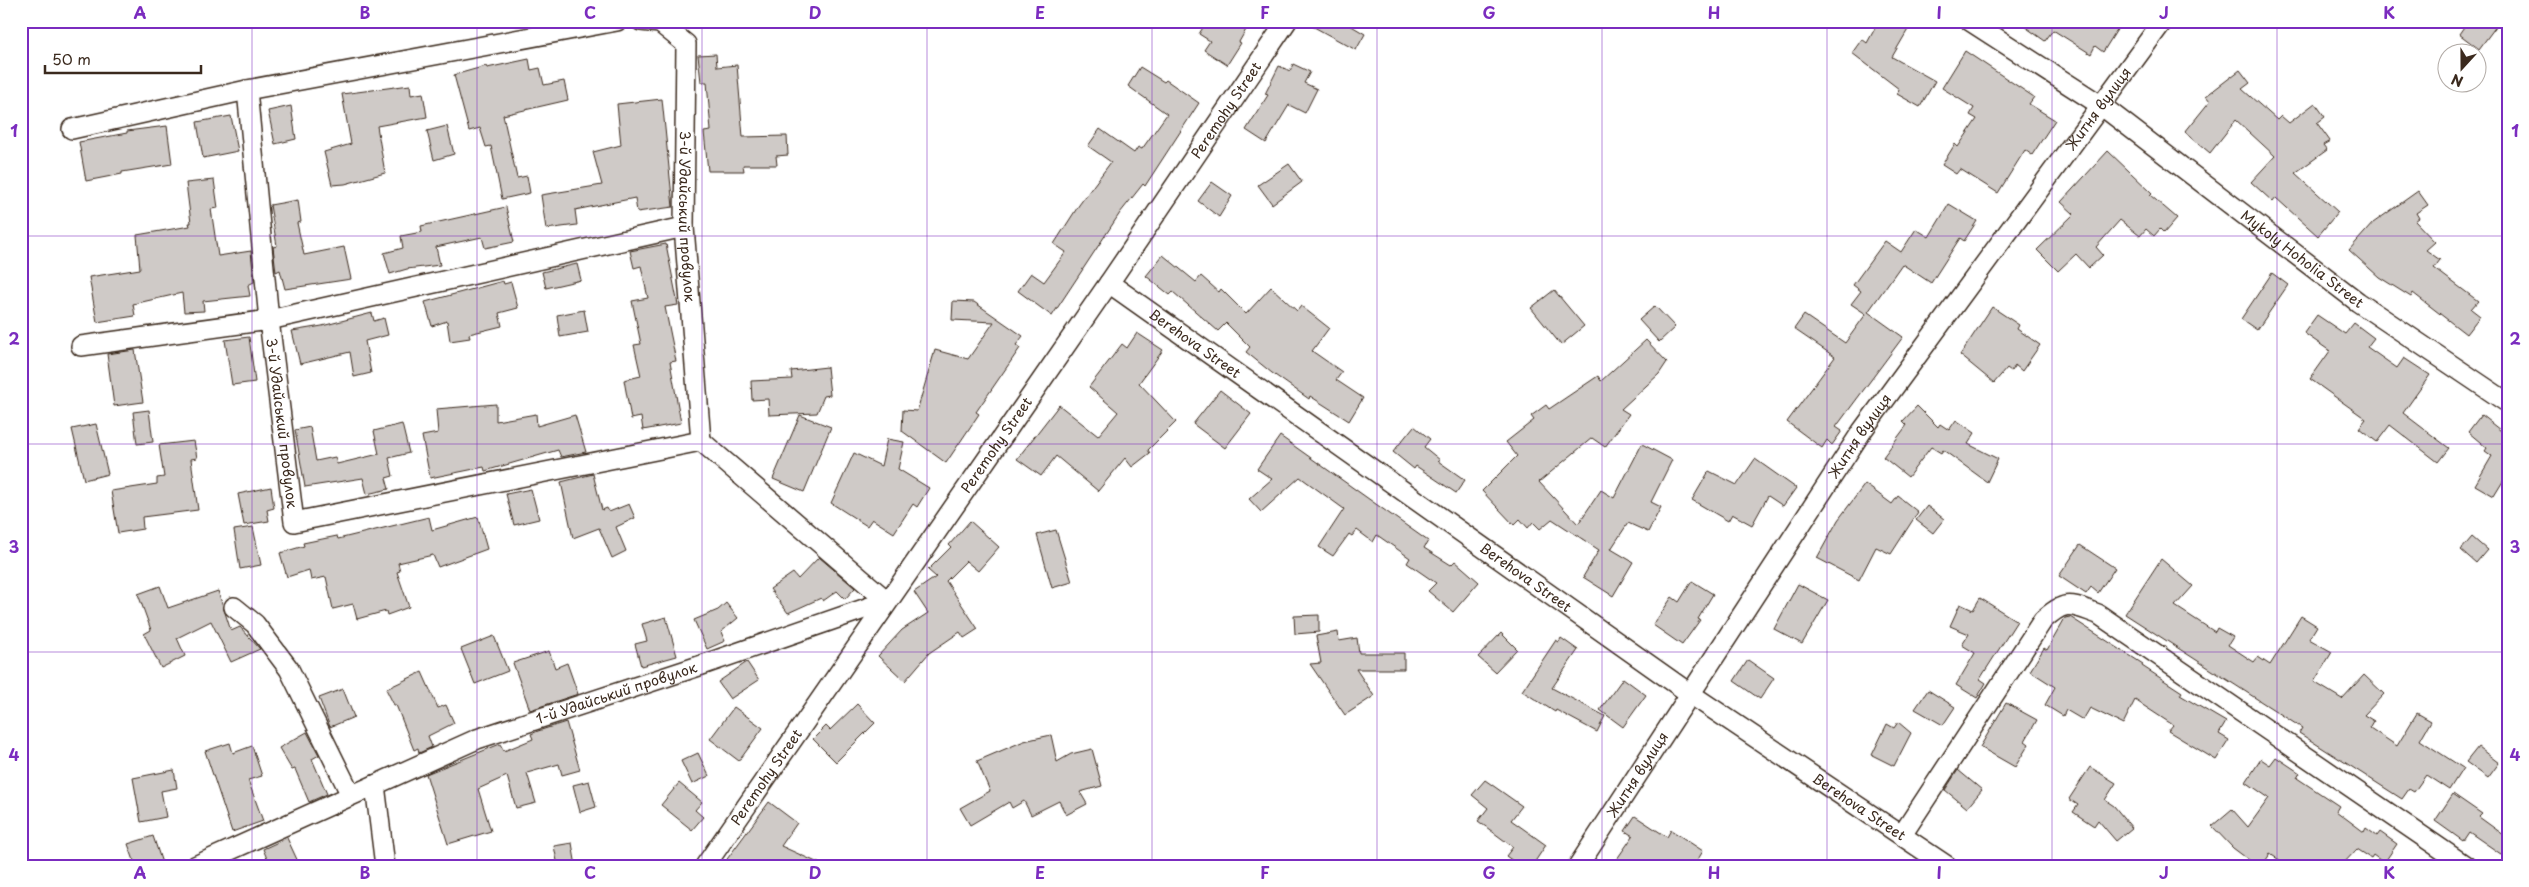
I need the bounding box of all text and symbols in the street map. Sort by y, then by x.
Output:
text: A [134,0,147,24]
text: B [360,0,371,24]
text: C [584,0,596,24]
text: D [809,0,821,24]
text: E [1035,0,1045,24]
text: F [1260,0,1270,24]
text: G [1482,0,1496,24]
text: H [1708,0,1720,24]
text: I [1936,0,1942,24]
text: J [2159,0,2169,24]
text: K [2383,0,2395,24]
scale bar [45,42,201,74]
north arrow [2436,42,2486,92]
text: 50 m [52,47,91,70]
street label: Peremohy Street [1186,57,1266,163]
street label: Житня вулиця [2060,63,2136,155]
text: N [2448,69,2466,92]
text: 1 [10,118,18,142]
text: 1 [2511,118,2519,142]
street label: 3-й Удайський провулок [674,131,701,303]
street label: Mykoly Hoholia Street [2236,205,2368,313]
street label: Berehova Street [1145,303,1245,383]
text: 2 [8,326,20,350]
text: 2 [2509,326,2521,350]
street label: 3-й Удайський провулок [261,337,303,510]
street label: Житня вулиця [1823,389,1896,482]
street label: Peremohy Street [955,392,1037,497]
text: 3 [9,534,19,558]
text: 3 [2510,534,2520,558]
street label: Berehova Street [1476,537,1576,617]
street label: 1-й Удайський провулок [533,656,700,729]
street label: Peremohy Street [725,724,807,829]
street label: Житня вулиця [1601,727,1673,822]
text: 4 [9,742,20,766]
text: 4 [2510,742,2521,766]
street label: Berehova Street [1809,768,1910,846]
text: A [134,860,147,884]
text: B [360,860,371,884]
text: C [584,860,596,884]
text: D [809,860,821,884]
text: E [1035,860,1045,884]
text: F [1260,860,1270,884]
text: G [1482,860,1496,884]
text: H [1708,860,1720,884]
text: I [1936,860,1942,884]
text: J [2159,860,2169,884]
text: K [2383,860,2395,884]

